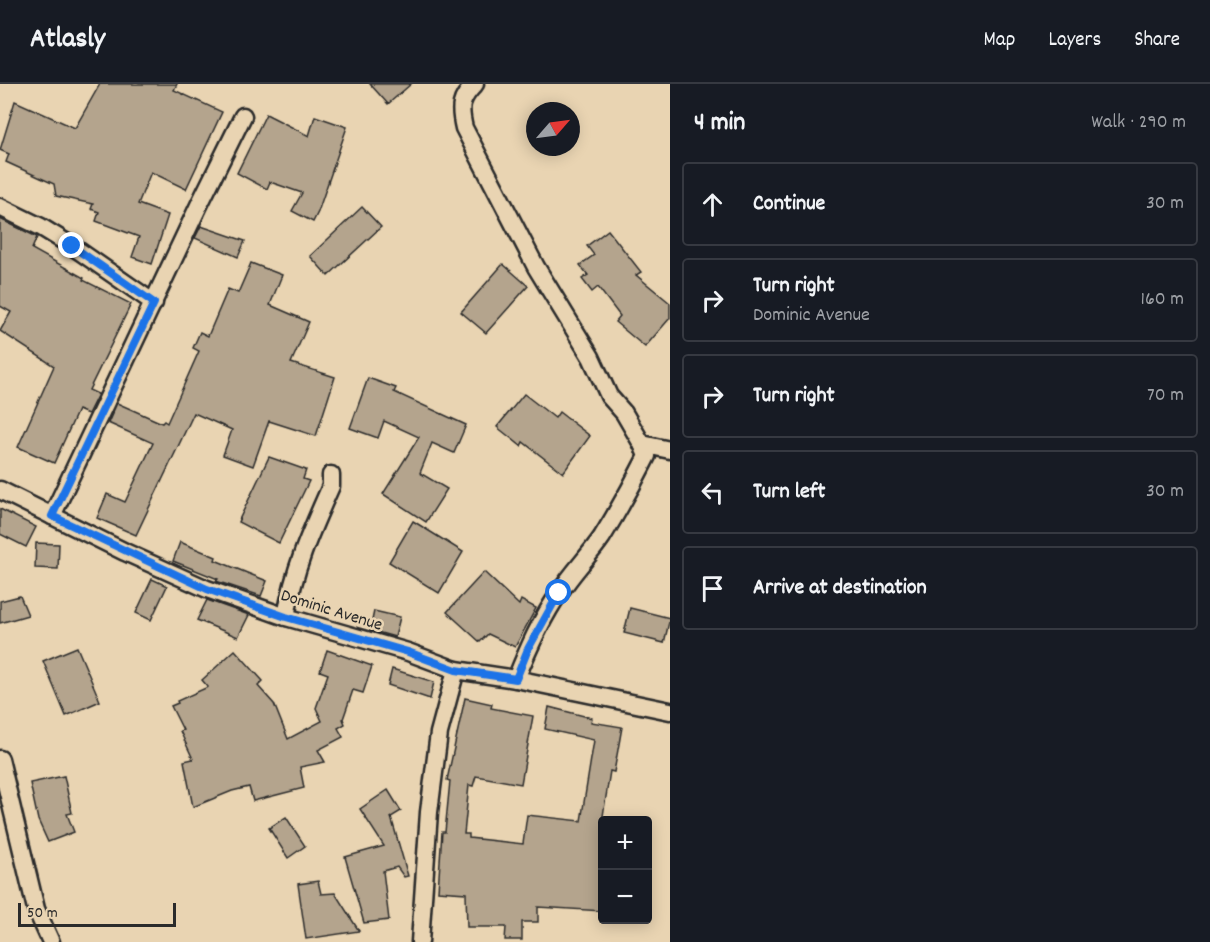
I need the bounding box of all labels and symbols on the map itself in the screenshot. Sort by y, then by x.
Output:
north arrow [526,102,580,156]
route end [58,232,84,258]
route start [545,579,571,605]
street label: Dominic Avenue [277,584,385,639]
scale bar [18,900,176,928]

